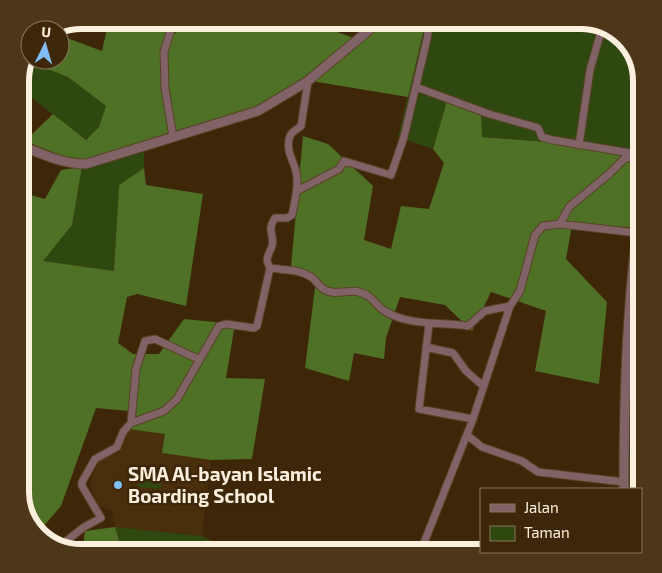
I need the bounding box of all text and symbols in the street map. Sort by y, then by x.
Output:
north arrow [20,20,70,70]
text: U [41,23,52,40]
place label: SMA Al-bayan Islamic Boarding School [128,462,322,507]
marker: SMA Al-bayan Islamic Boarding School [112,479,124,491]
legend [480,488,642,553]
text: Jalan [524,498,559,516]
text: Taman [524,523,570,541]

